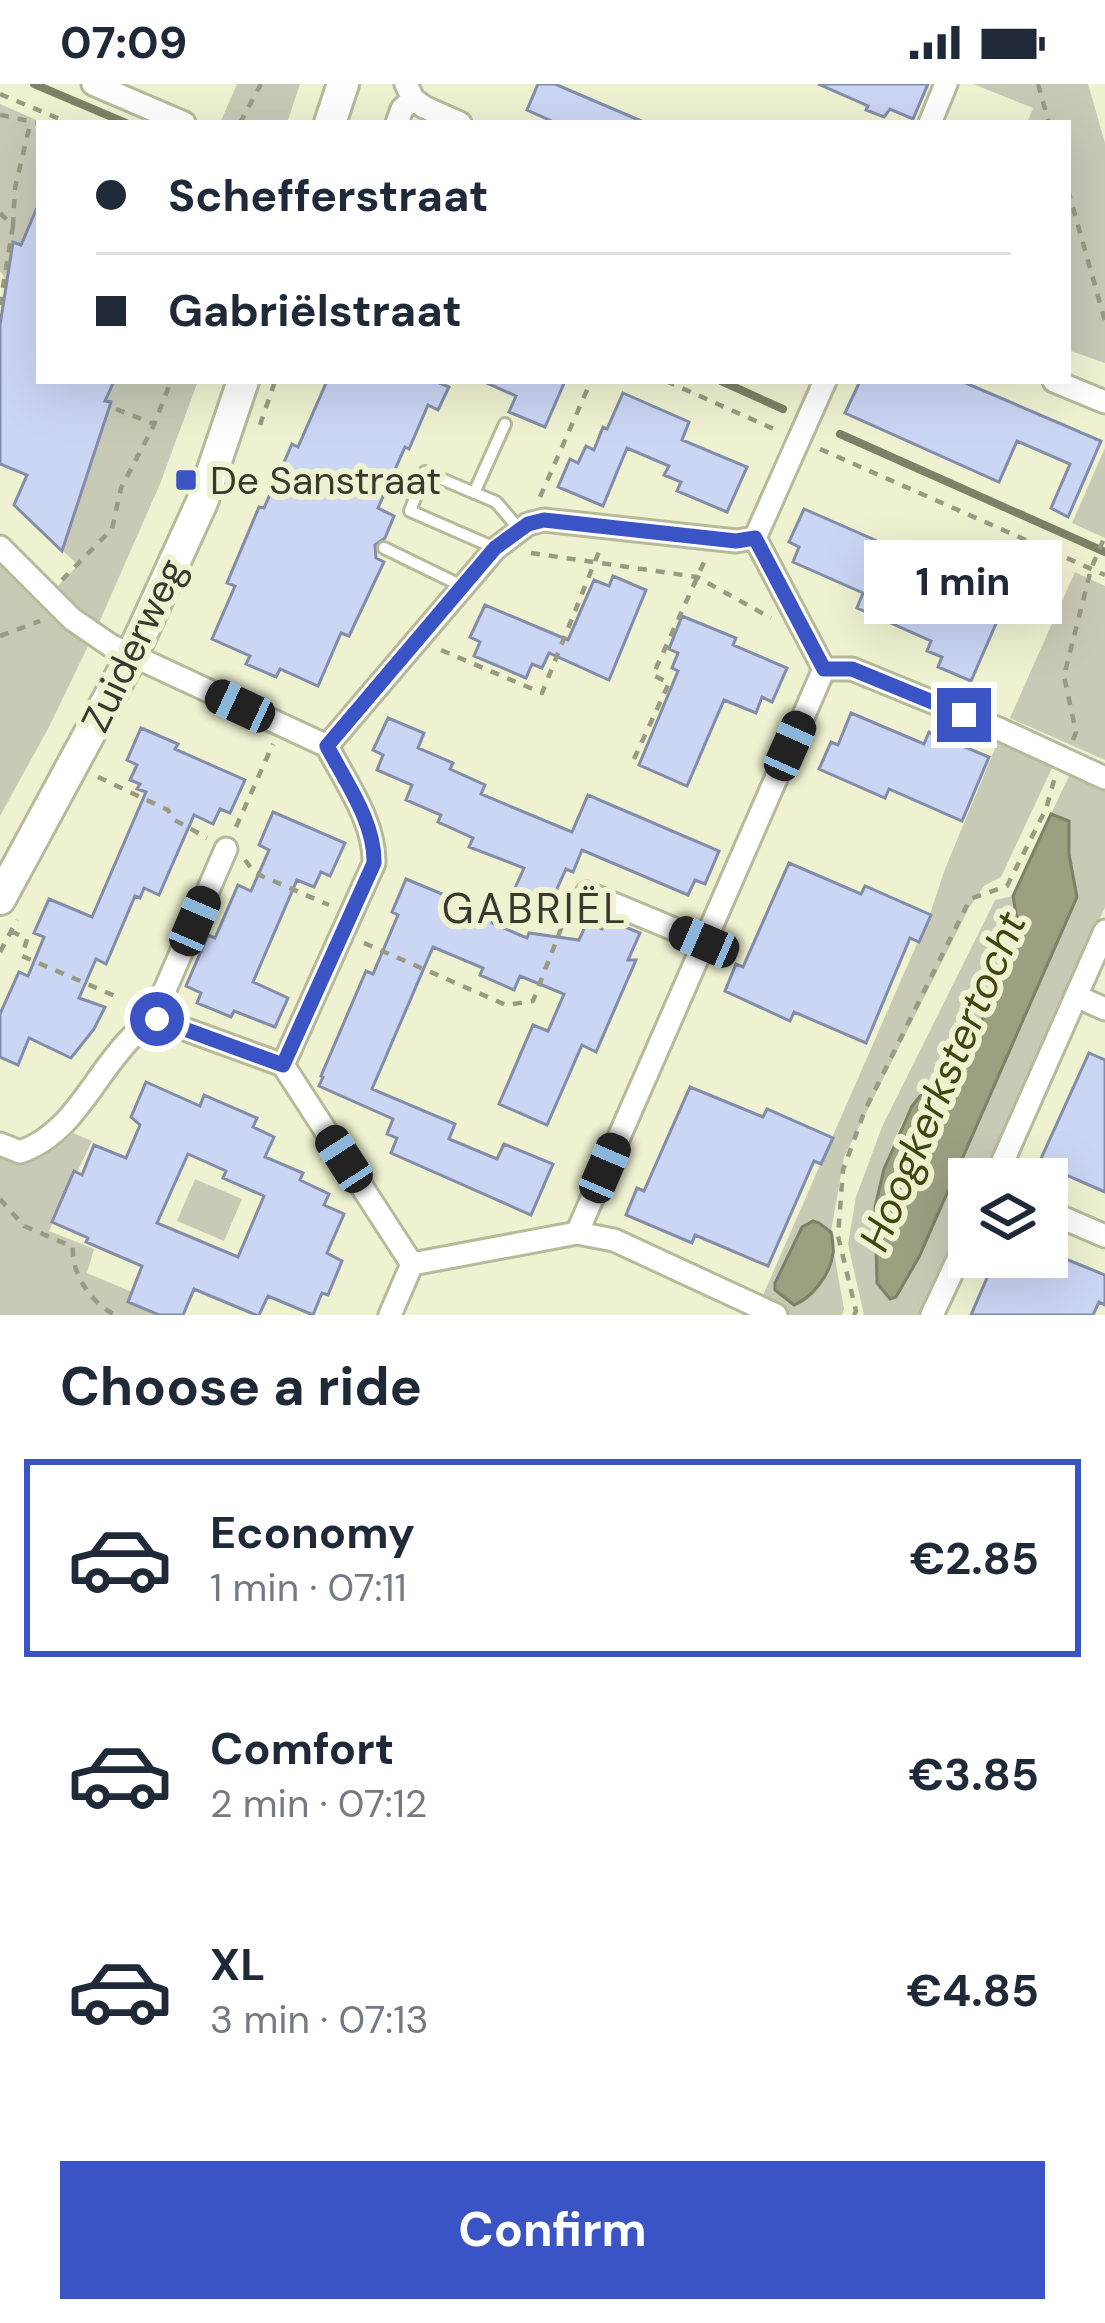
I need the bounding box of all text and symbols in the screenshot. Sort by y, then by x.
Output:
text: 07:09 [60,13,187,72]
text: Schefferstraat [168,166,489,225]
text: Gabriëlstraat [168,281,462,340]
place label: De Sanstraat [210,455,441,506]
marker: De Sanstraat [173,467,199,493]
callout: 1 min [865,541,1063,625]
street label: Zuiderweg [70,550,197,740]
text: 1 min [916,556,1010,607]
car [200,674,280,738]
route end [937,688,991,742]
car [759,706,821,786]
car [164,881,226,961]
district label: GABRIËL [442,881,628,936]
water label: Hoogkerkstertocht [846,903,1039,1259]
car [664,911,744,973]
route start [130,992,184,1046]
car [309,1119,379,1199]
car [574,1128,636,1208]
map controls [948,1158,1068,1278]
button: layers [948,1158,1068,1278]
text: Choose a ride [60,1351,422,1422]
text: Economy [210,1503,415,1562]
icon: car [66,1504,174,1612]
text: €2.85 [910,1529,1039,1588]
text: 1 min · 07:11 [210,1562,407,1613]
text: Comfort [210,1719,394,1778]
icon: car [66,1720,174,1828]
text: €3.85 [908,1745,1039,1804]
text: 2 min · 07:12 [210,1778,427,1829]
text: XL [210,1935,265,1994]
icon: car [66,1936,174,2044]
text: €4.85 [906,1961,1039,2020]
text: 3 min · 07:13 [210,1994,428,2045]
button: Confirm [60,2161,1045,2299]

